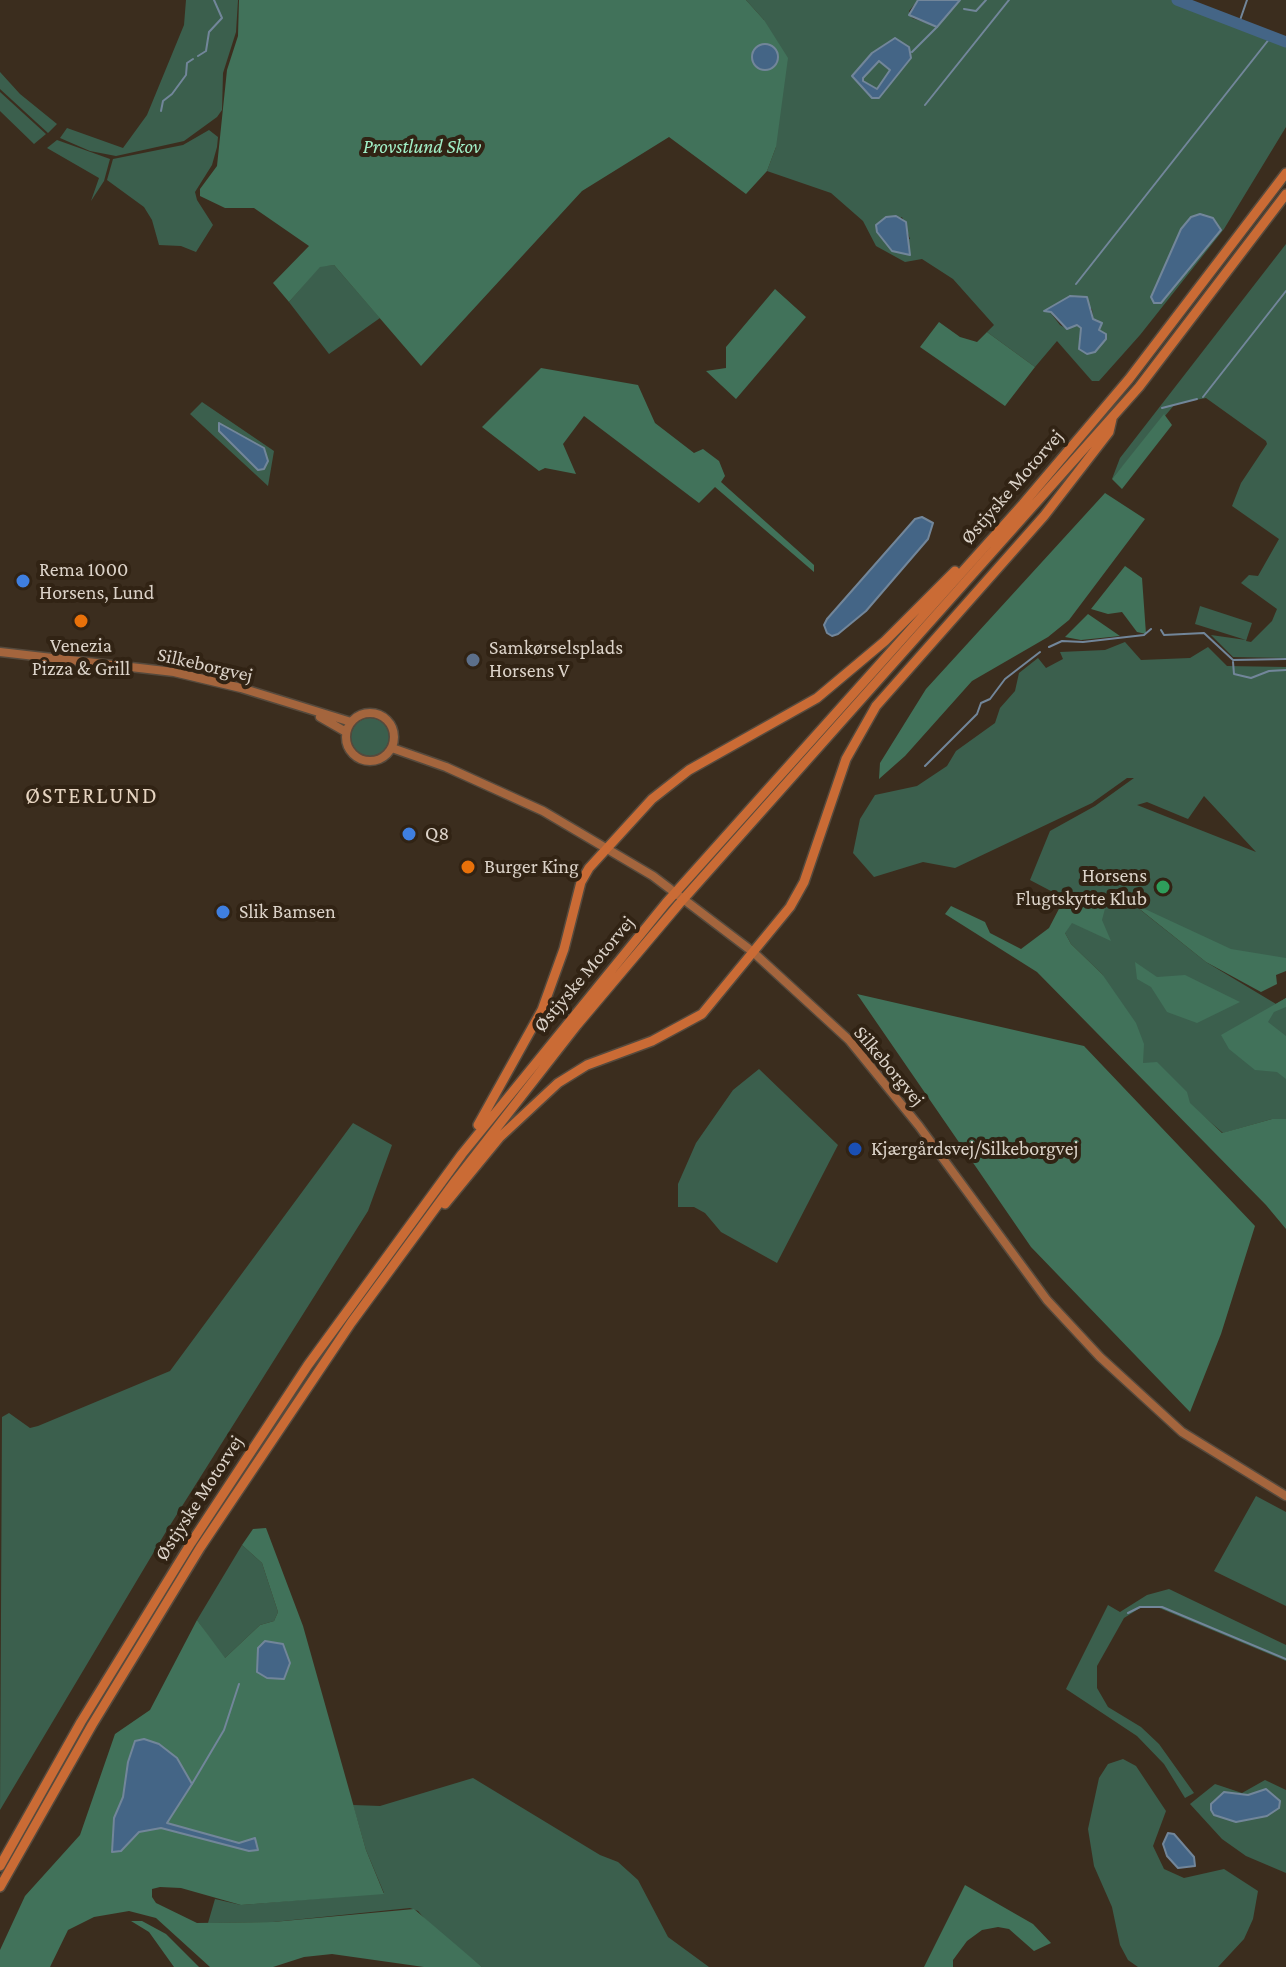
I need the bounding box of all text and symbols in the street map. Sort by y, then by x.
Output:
park label: Provstlund Skov [363,135,481,159]
street label: Østjyske Motorvej [956,425,1068,549]
place label: Rema 1000 Horsens, Lund [39,558,154,605]
marker: Rema 1000 Horsens, Lund [14,572,32,590]
marker: Venezia Pizza & Grill [72,612,90,630]
place label: Venezia Pizza & Grill [32,634,130,681]
place label: Samkørselsplads Horsens V [489,636,623,683]
street label: Silkeborgvej [155,642,255,688]
marker: Samkørselsplads Horsens V [464,651,482,669]
district label: ØSTERLUND [25,783,159,809]
place label: Q8 [425,822,449,846]
marker: Q8 [400,825,418,843]
place label: Burger King [484,855,579,879]
marker: Burger King [459,858,477,876]
place label: Horsens Flugtskytte Klub [1016,864,1147,911]
marker: Horsens Flugtskytte Klub [1154,878,1172,896]
place label: Slik Bamsen [239,900,336,924]
marker: Slik Bamsen [214,903,232,921]
street label: Østjyske Motorvej [528,911,640,1037]
street label: Silkeborgvej [849,1021,929,1111]
place label: Kjærgårdsvej/Silkeborgvej [871,1137,1078,1161]
marker: Kjærgårdsvej/Silkeborgvej [846,1140,864,1158]
street label: Østjyske Motorvej [150,1431,248,1565]

